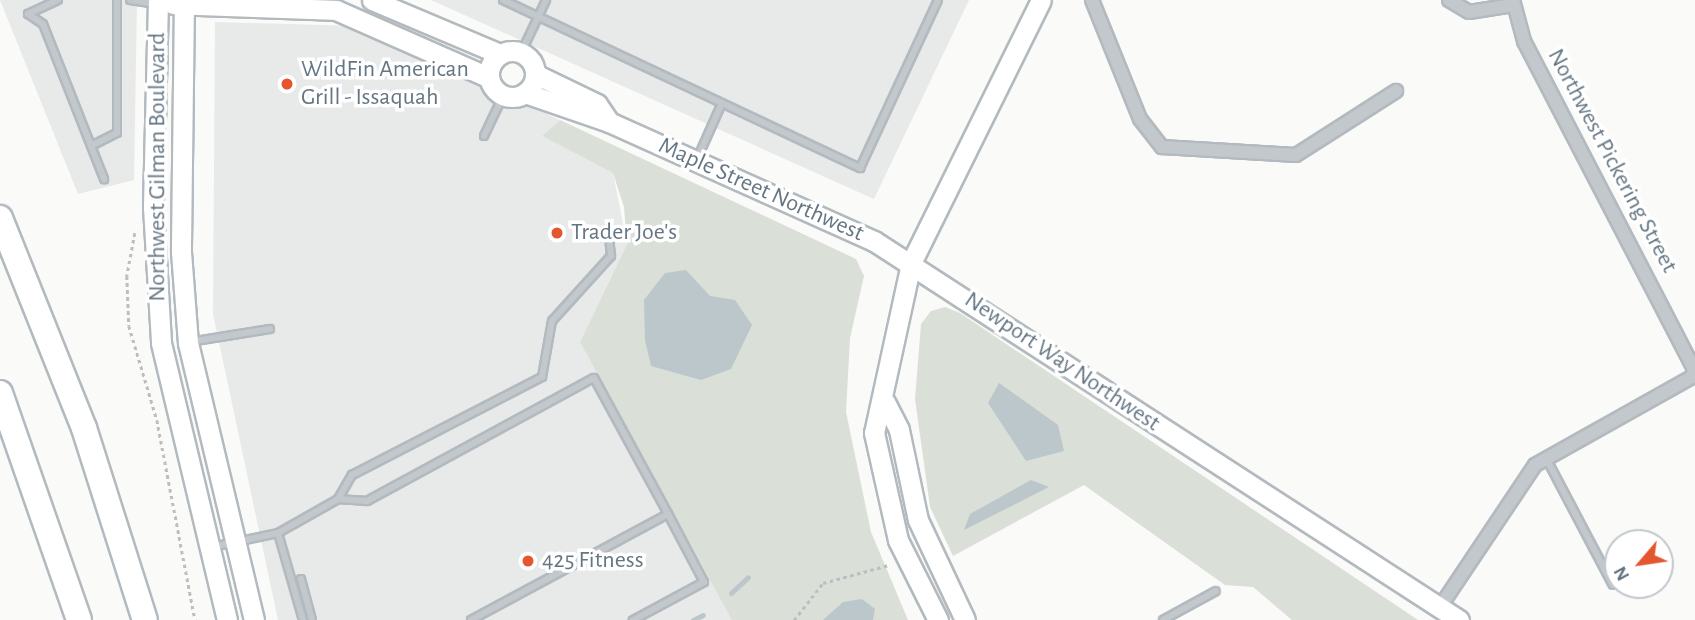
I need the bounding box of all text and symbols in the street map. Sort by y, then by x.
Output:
street label: Northwest Gilman Boulevard [144,32,172,302]
street label: Northwest Pickering Street [1541,44,1683,278]
place label: WildFin American Grill - Issaquah [301,56,469,112]
marker: WildFin American Grill - Issaquah [279,76,295,92]
street label: Maple Street Northwest [654,132,868,248]
place label: Trader Joe's [571,219,677,247]
marker: Trader Joe's [549,225,565,241]
street label: Newport Way Northwest [959,286,1165,438]
north arrow [1604,529,1674,599]
place label: 425 Fitness [542,547,644,575]
marker: 425 Fitness [520,553,536,569]
text: N [1610,563,1633,584]

